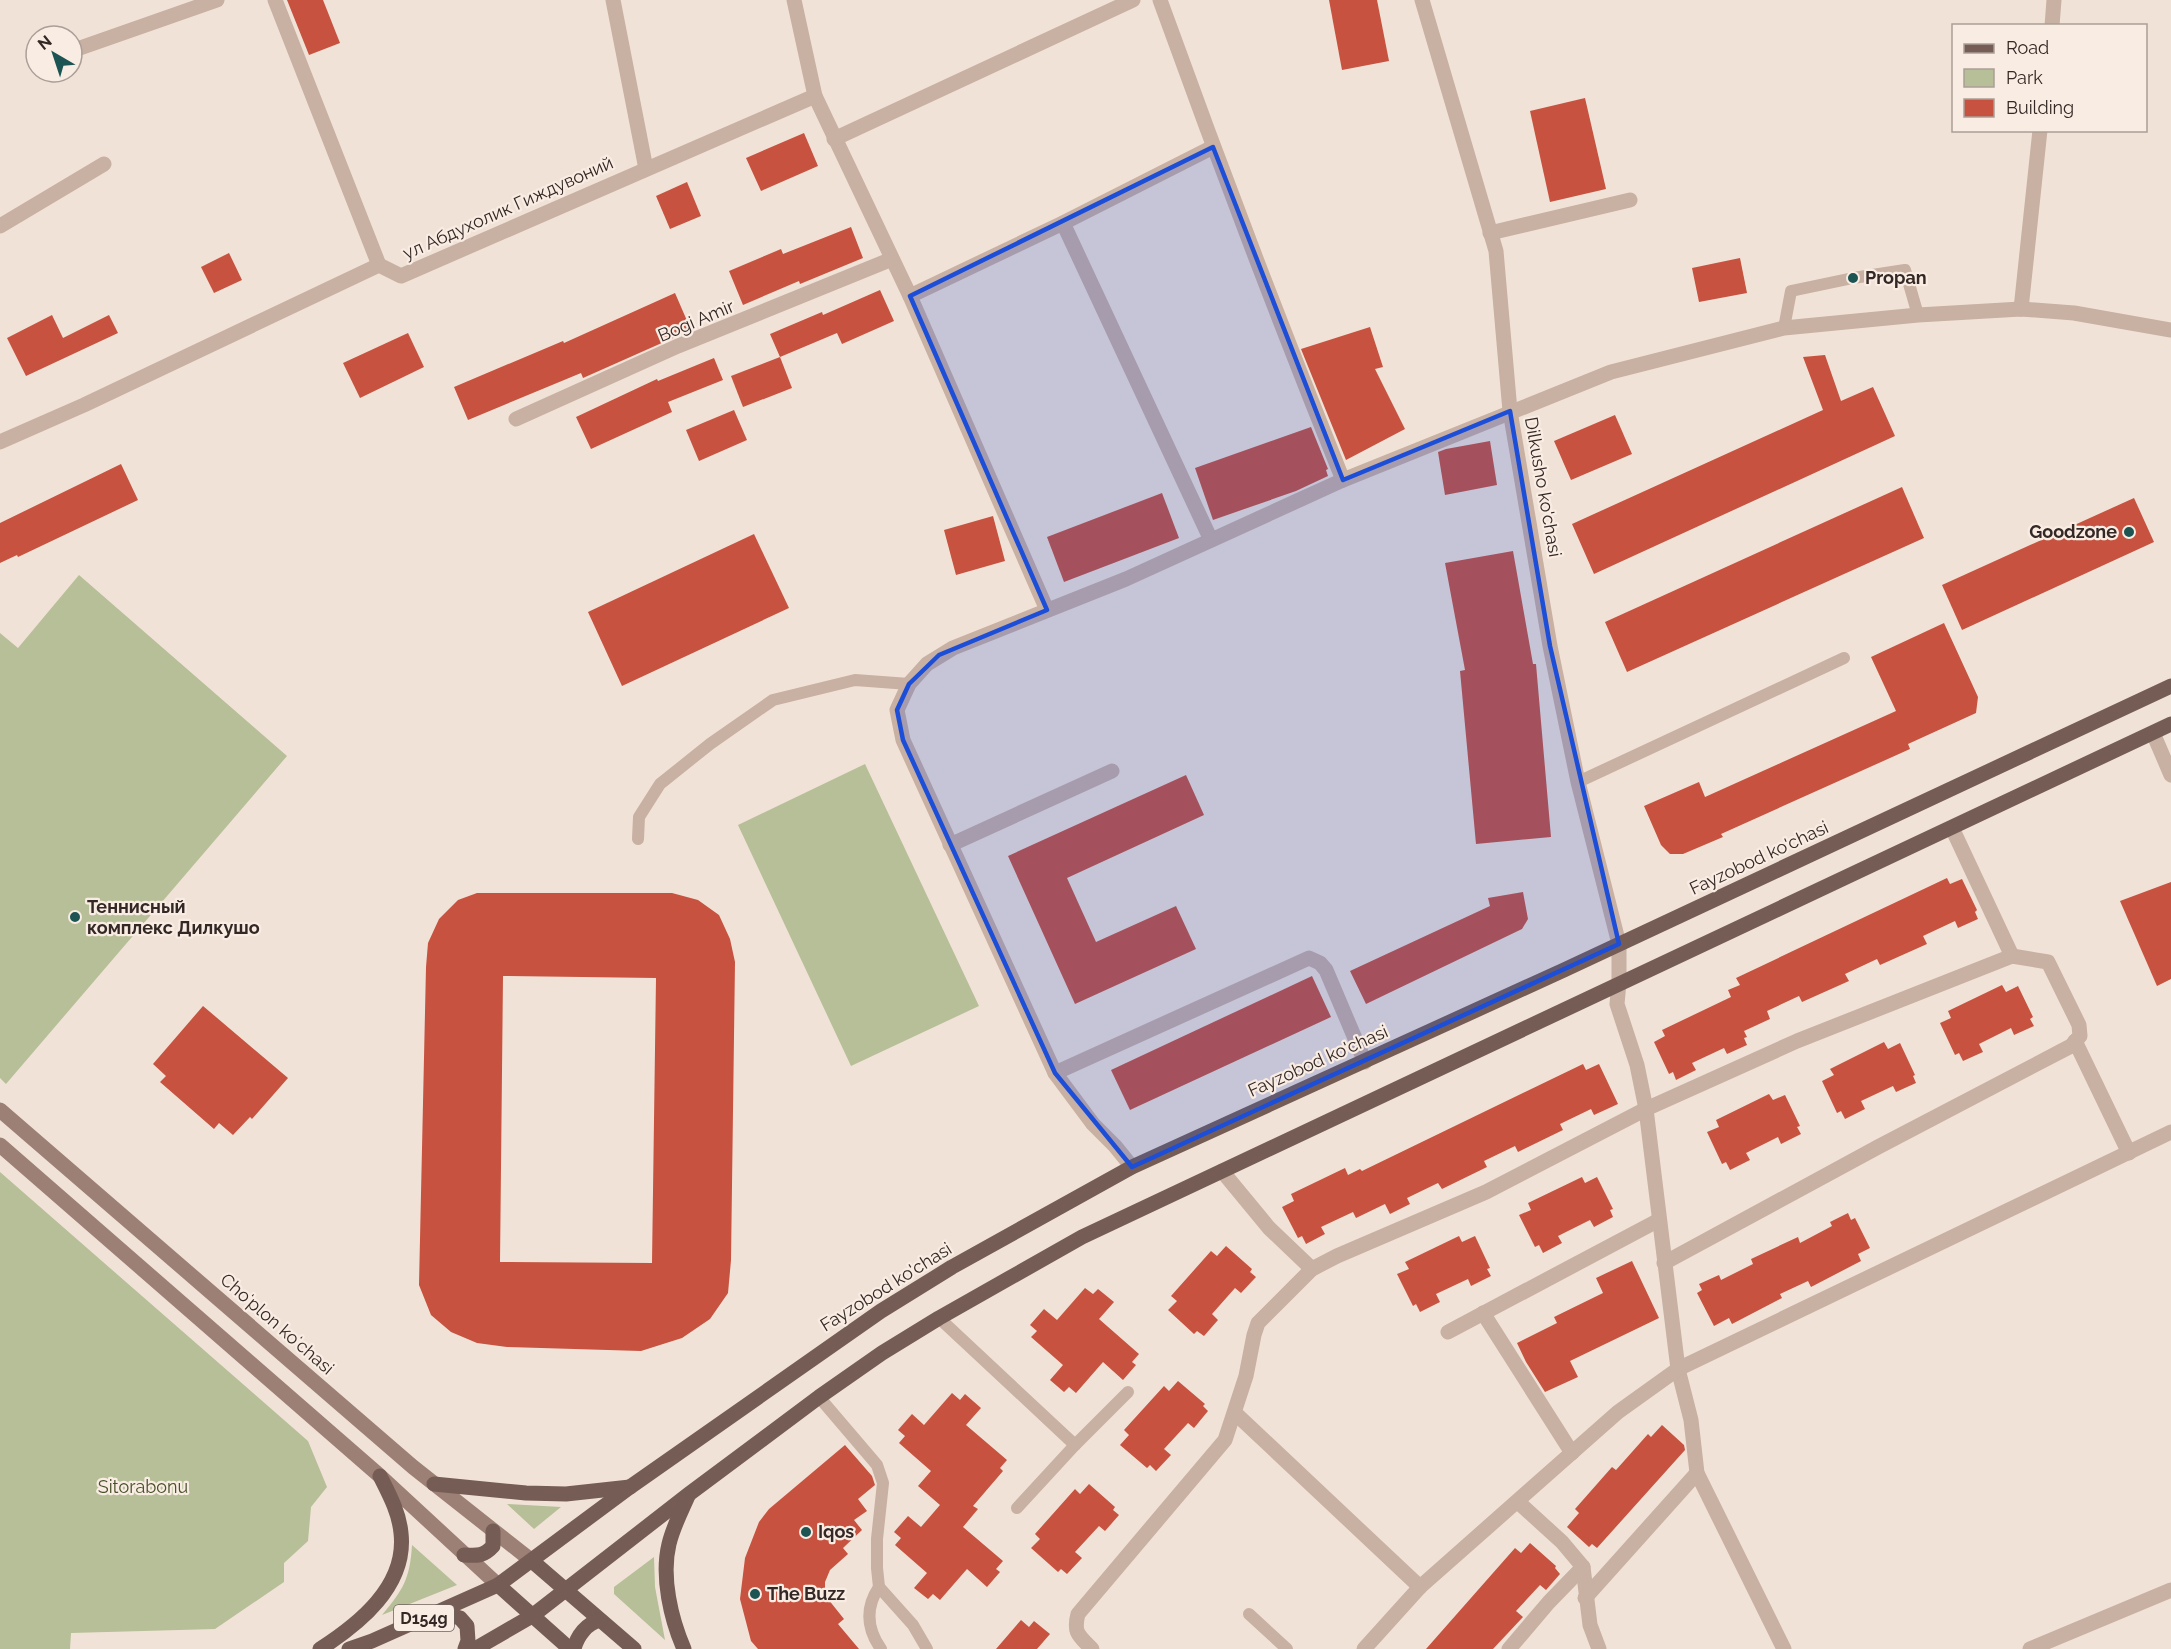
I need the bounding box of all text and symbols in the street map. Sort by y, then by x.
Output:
north arrow [24,24,84,84]
legend [1952,24,2147,132]
text: N [34,32,56,54]
text: Road [2006,37,2049,58]
text: Park [2006,67,2043,88]
text: Building [2006,97,2074,118]
street label: ул Абдухолик Гиждувоний [399,152,616,264]
place label: Propan [1865,267,1927,288]
marker: Propan [1846,271,1860,285]
street label: Bogi Amir [655,295,738,346]
street label: Dilkusho ko'chasi [1521,415,1566,558]
place label: Goodzone [2029,521,2117,542]
marker: Goodzone [2122,525,2136,539]
street label: Fayzobod ko'chasi [1686,816,1832,899]
place label: Теннисный комплекс Дилкушо [87,896,260,938]
marker: Теннисный комплекс Дилкушо [68,910,82,924]
street label: Fayzobod ko'chasi [1245,1020,1391,1101]
street label: Fayzobod ko'chasi [816,1238,955,1335]
street label: Choʻplon koʻchasi [216,1269,338,1379]
park label: Sitorabonu [98,1476,188,1497]
place label: Iqos [818,1521,854,1542]
marker: Iqos [799,1525,813,1539]
place label: The Buzz [767,1583,845,1604]
marker: The Buzz [748,1587,762,1601]
road number: D154g [394,1605,454,1631]

